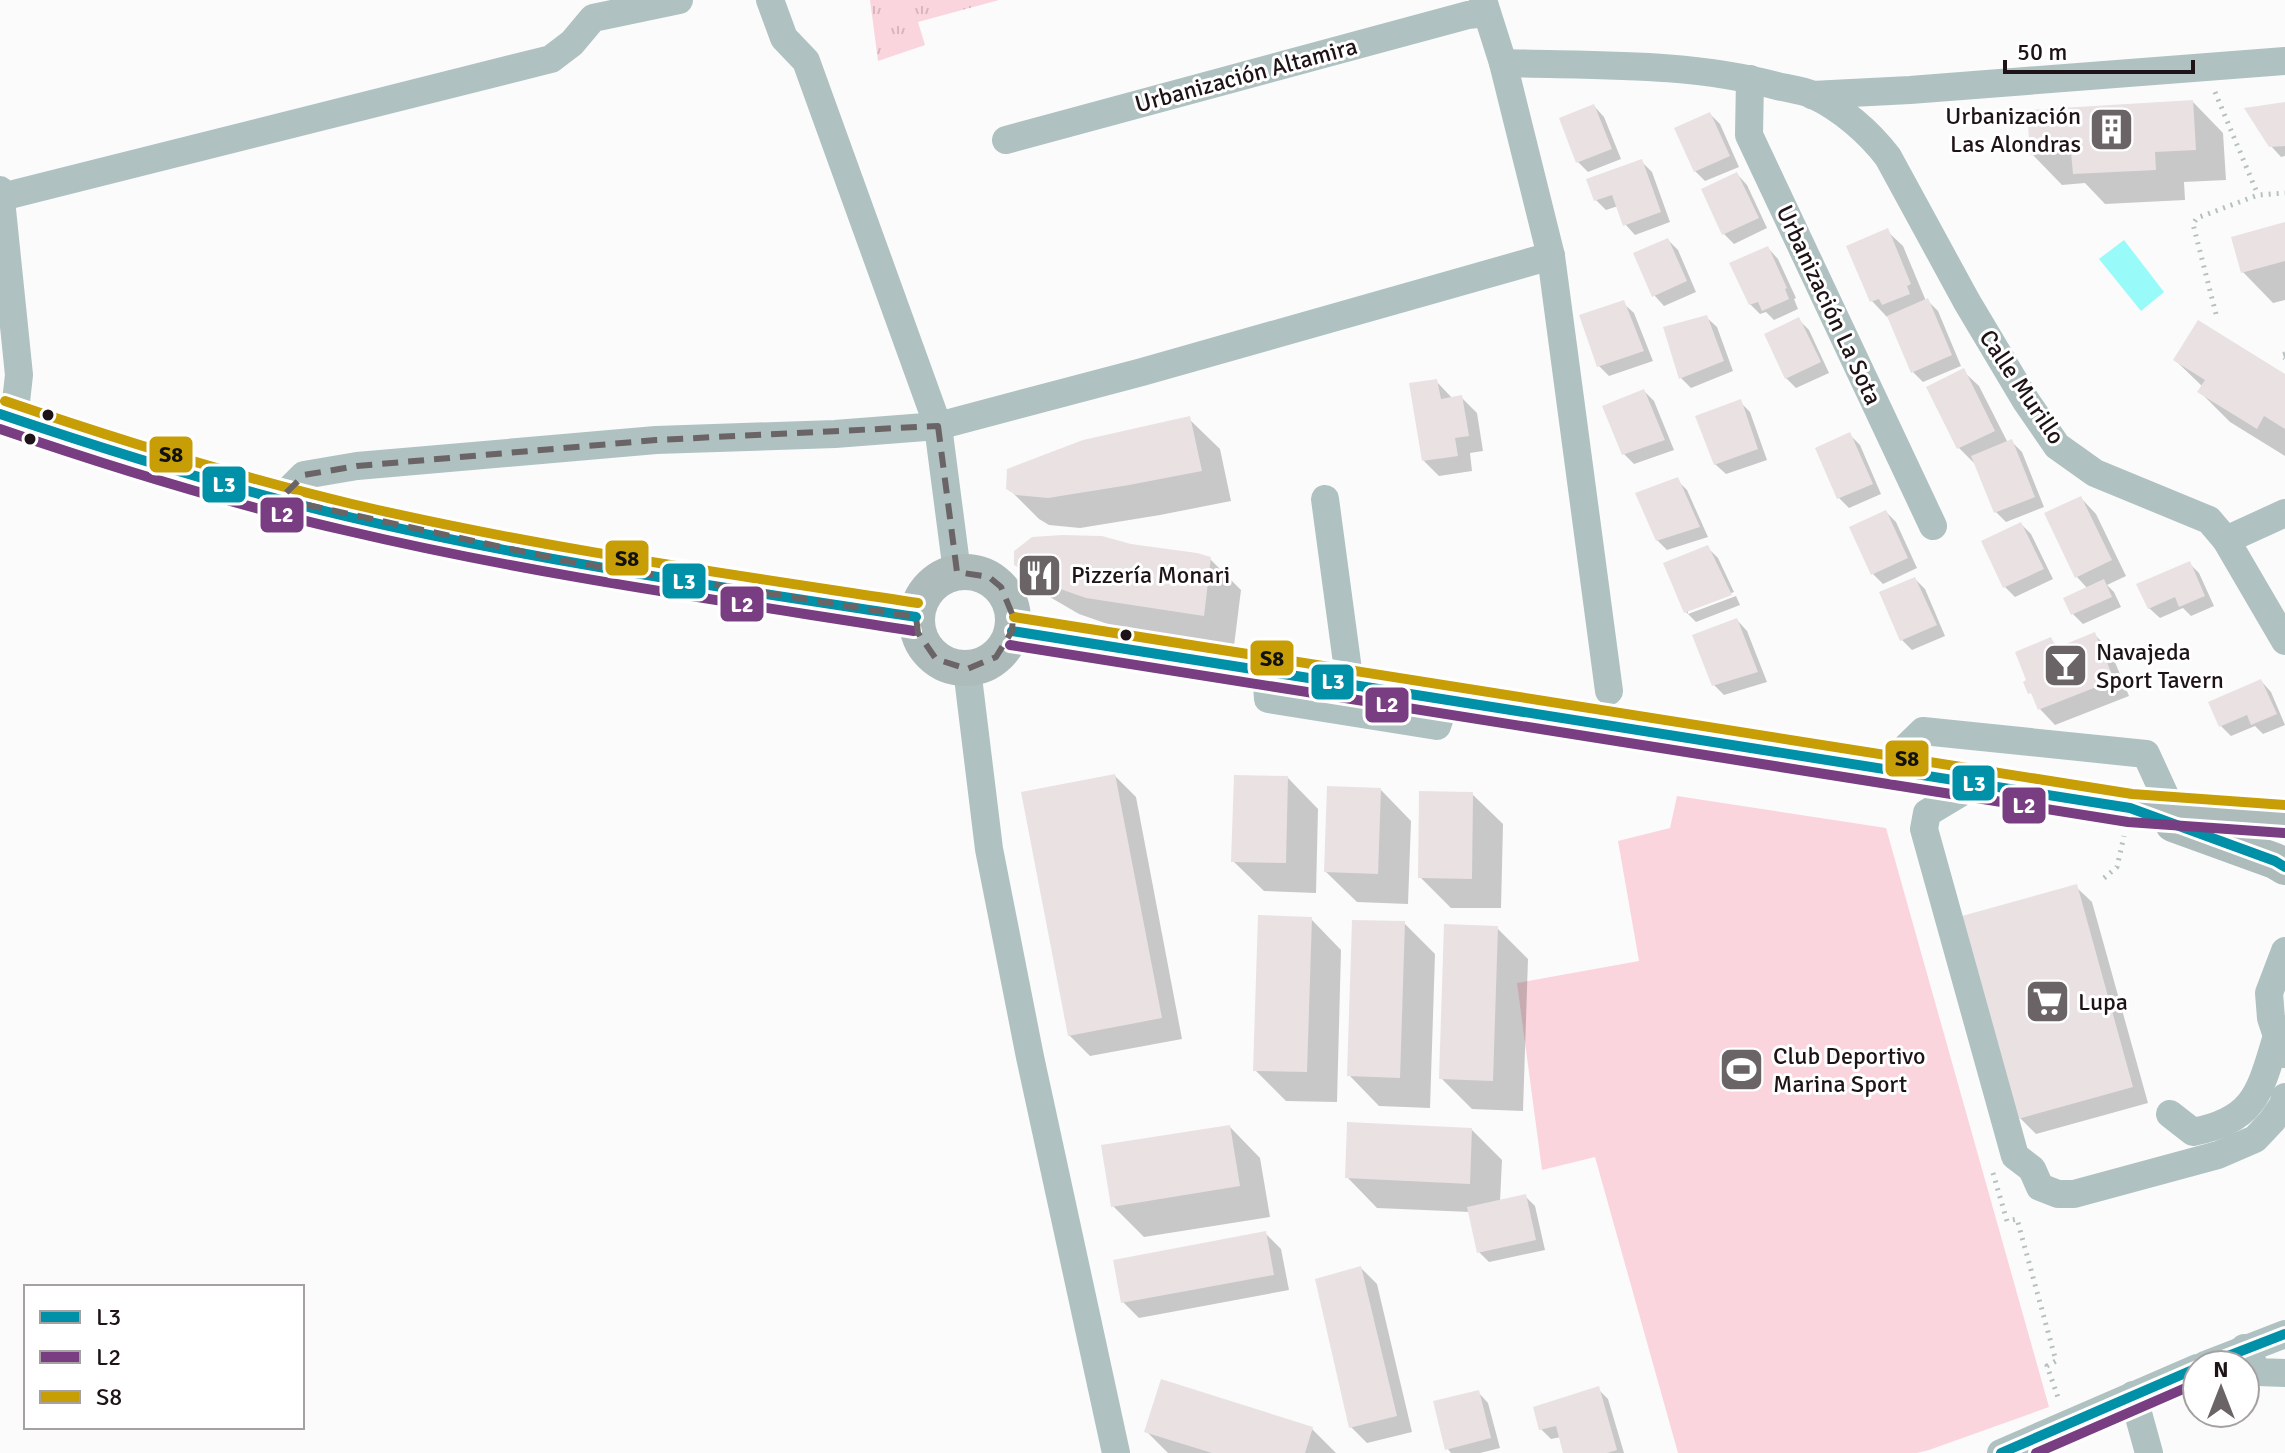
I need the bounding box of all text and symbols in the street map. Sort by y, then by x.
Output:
scale bar [2005,24,2193,74]
street label: Urbanización Altamira [1131,31,1361,119]
text: 50 m [2017,37,2067,67]
place label: Urbanización Las Alondras [1945,101,2081,159]
building icon: Urbanización Las Alondras [2088,106,2136,154]
street label: Urbanización La Sota [1770,200,1888,410]
street label: Calle Murillo [1973,324,2071,450]
unlabelled marker [40,407,56,423]
unlabelled marker [22,431,38,447]
line badge: S8 [148,435,194,474]
text: S8 [159,441,183,468]
line badge: L3 [201,465,247,504]
text: L3 [212,471,236,498]
line badge: L2 [259,496,305,534]
text: L2 [270,501,294,528]
line badge: S8 [604,539,650,577]
text: S8 [615,545,639,572]
restaurant icon: Pizzería Monari [1016,551,1064,599]
place label: Pizzería Monari [1071,560,1230,590]
line badge: L3 [661,562,707,600]
text: L3 [672,568,696,595]
line badge: L2 [719,585,765,623]
text: L2 [730,591,754,618]
unlabelled marker [1118,627,1134,643]
place label: Navajeda Sport Tavern [2096,637,2224,695]
line badge: S8 [1249,639,1295,677]
bar icon: Navajeda Sport Tavern [2041,642,2089,690]
text: S8 [1260,645,1284,672]
line badge: L3 [1310,663,1355,701]
text: L3 [1321,668,1345,695]
line badge: L2 [1364,686,1410,724]
text: L2 [1375,691,1399,718]
line badge: S8 [1884,739,1930,778]
text: S8 [1895,745,1919,772]
line badge: L3 [1951,764,1996,802]
text: L3 [1962,770,1986,797]
line badge: L2 [2001,786,2047,825]
text: L2 [2012,792,2036,819]
supermarket icon: Lupa [2023,978,2071,1026]
place label: Lupa [2078,987,2128,1017]
place label: Club Deportivo Marina Sport [1773,1041,1925,1099]
sports icon: Club Deportivo Marina Sport [1718,1046,1766,1094]
legend [24,1285,304,1429]
text: L3 [96,1302,121,1332]
text: L2 [96,1342,121,1372]
north arrow [2181,1349,2261,1429]
text: N [2213,1356,2229,1383]
text: S8 [96,1382,122,1412]

